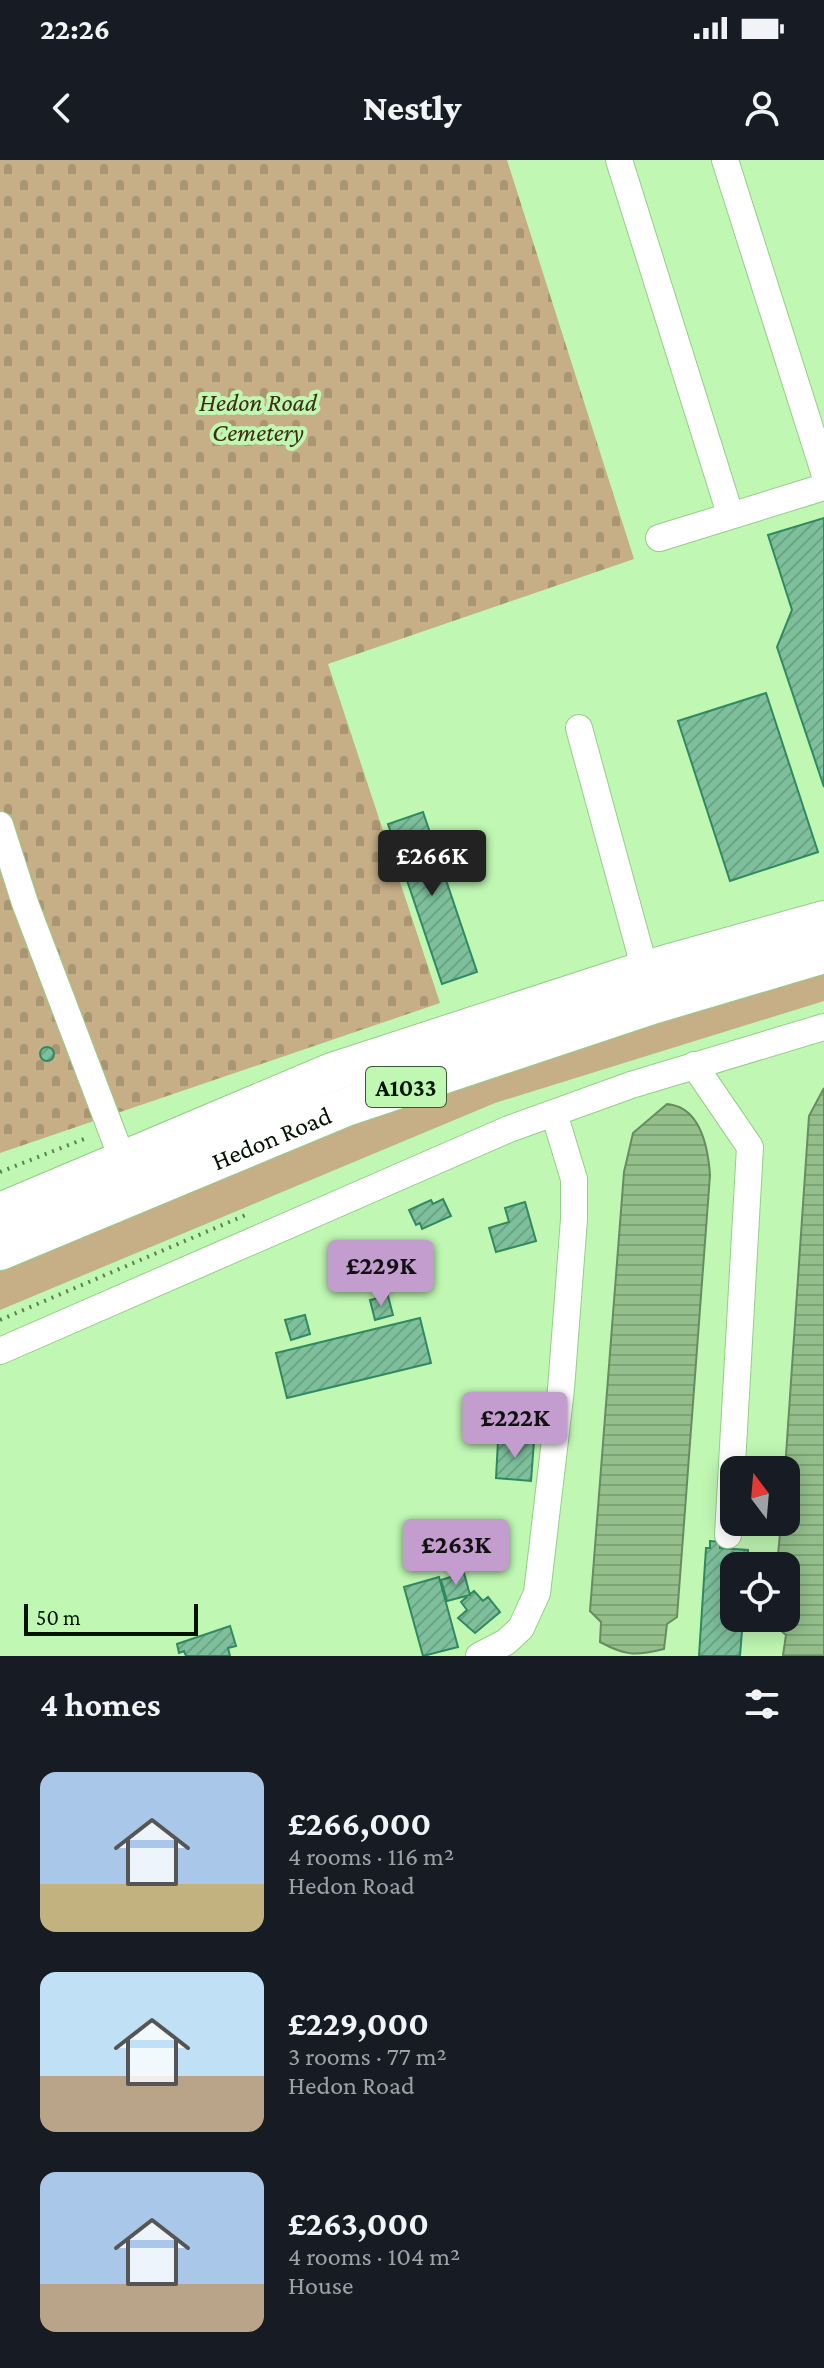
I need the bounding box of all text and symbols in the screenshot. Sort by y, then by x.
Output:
text: 22:26 [40,12,110,45]
icon: back [40,86,84,130]
icon: person [740,86,784,130]
text: Nestly [363,88,461,128]
park label: Hedon Road Cemetery [199,388,318,447]
pin: £266K [376,830,488,898]
text: £266K [396,841,468,870]
road number: A1033 [366,1067,446,1107]
street label: Hedon Road [207,1100,336,1176]
pin: £229K [325,1240,437,1308]
text: £229K [346,1251,416,1280]
pin: £222K [459,1392,571,1460]
text: £222K [480,1403,550,1432]
north arrow [720,1456,800,1536]
map controls [720,1456,800,1632]
pin: £263K [400,1519,512,1587]
text: £263K [421,1530,491,1559]
button: locate [720,1552,800,1632]
scale bar [24,1600,198,1636]
text: 50 m [36,1605,81,1630]
icon: filters [740,1682,784,1726]
text: 4 homes [40,1686,161,1723]
icon: home [104,1804,200,1900]
text: £266,000 [288,1805,431,1842]
text: 4 rooms · 116 m² [288,1842,454,1871]
text: Hedon Road [288,1871,415,1900]
icon: home [104,2004,200,2100]
text: £229,000 [288,2005,429,2042]
text: 3 rooms · 77 m² [288,2042,447,2071]
text: Hedon Road [288,2071,415,2100]
icon: home [104,2204,200,2300]
text: £263,000 [288,2205,429,2242]
text: 4 rooms · 104 m² [288,2242,460,2271]
text: House [288,2271,353,2300]

